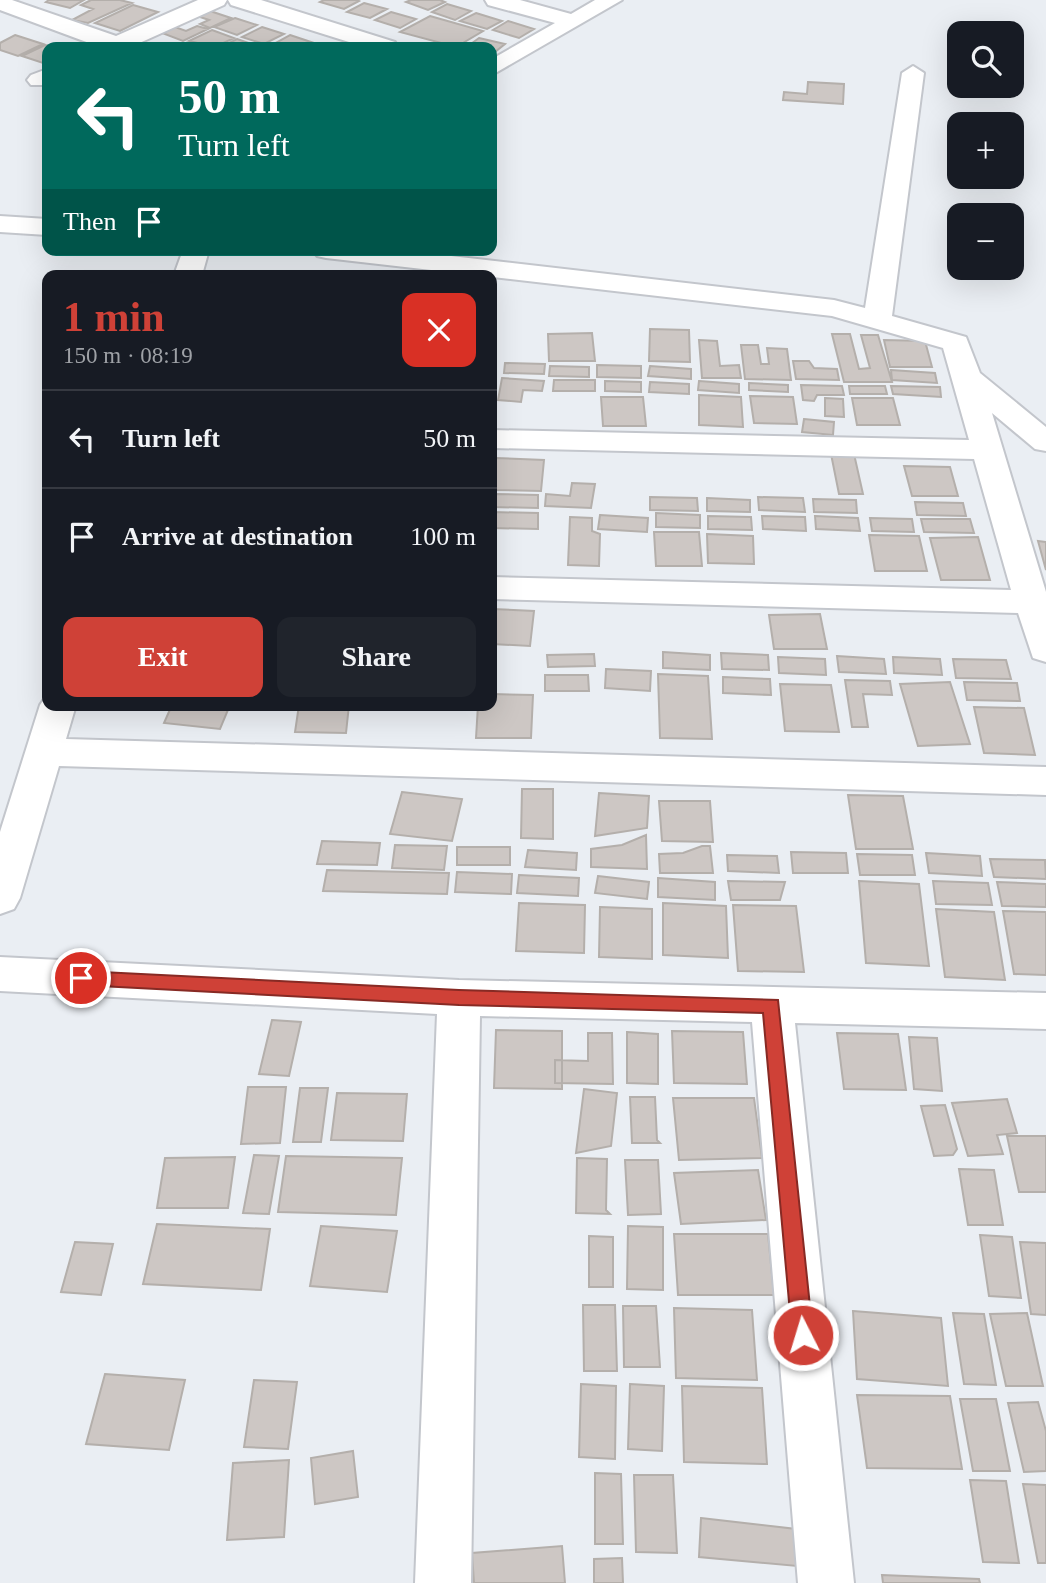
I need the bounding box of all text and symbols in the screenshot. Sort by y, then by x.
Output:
map controls [947,21,1024,280]
button: search [947,21,1024,98]
text: 50 m [178,69,280,124]
icon: left [63,70,154,161]
button: + [947,112,1024,189]
text: Turn left [178,127,290,163]
icon: arrive [130,203,168,241]
button: − [947,203,1024,280]
text: Then [63,207,116,236]
button: close [402,293,476,367]
text: 1 min [63,294,165,340]
text: 150 m · 08:19 [63,343,193,368]
icon: left [63,420,101,458]
text: Turn left [122,424,220,453]
text: 50 m [423,424,476,453]
icon: arrive [63,518,101,556]
text: Arrive at destination [122,522,353,551]
text: 100 m [410,522,476,551]
button: Exit [63,617,263,697]
button: Share [277,617,476,697]
pin [51,948,111,1008]
icon: arrive [62,959,100,997]
position arrow [766,1298,840,1372]

